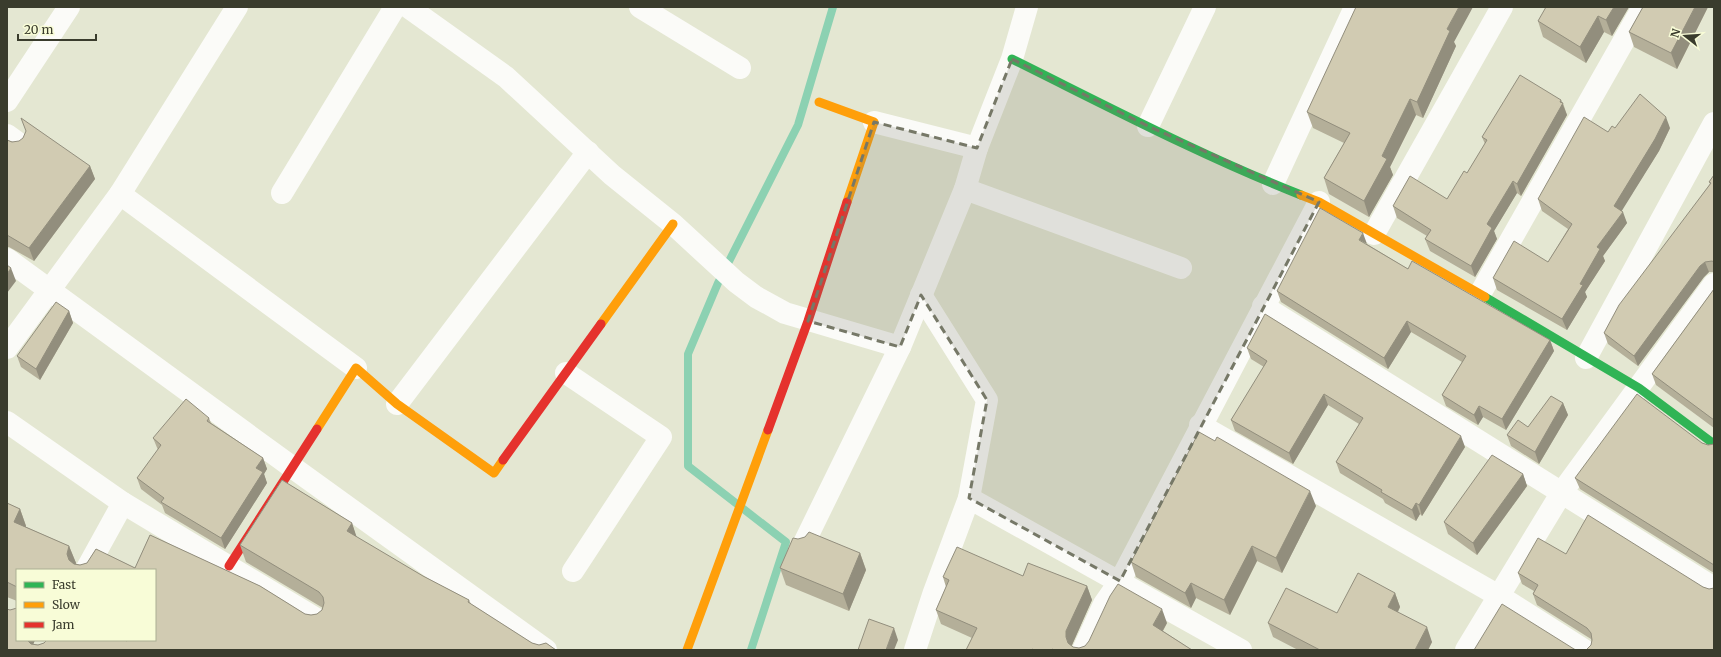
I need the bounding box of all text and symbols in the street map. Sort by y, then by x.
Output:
scale bar [18,16,96,42]
north arrow [1665,16,1705,56]
text: 20 m [24,22,53,37]
text: N [1667,27,1683,39]
legend [16,569,156,641]
text: Fast [52,577,76,592]
text: Slow [52,597,81,612]
text: Jam [51,617,75,632]

